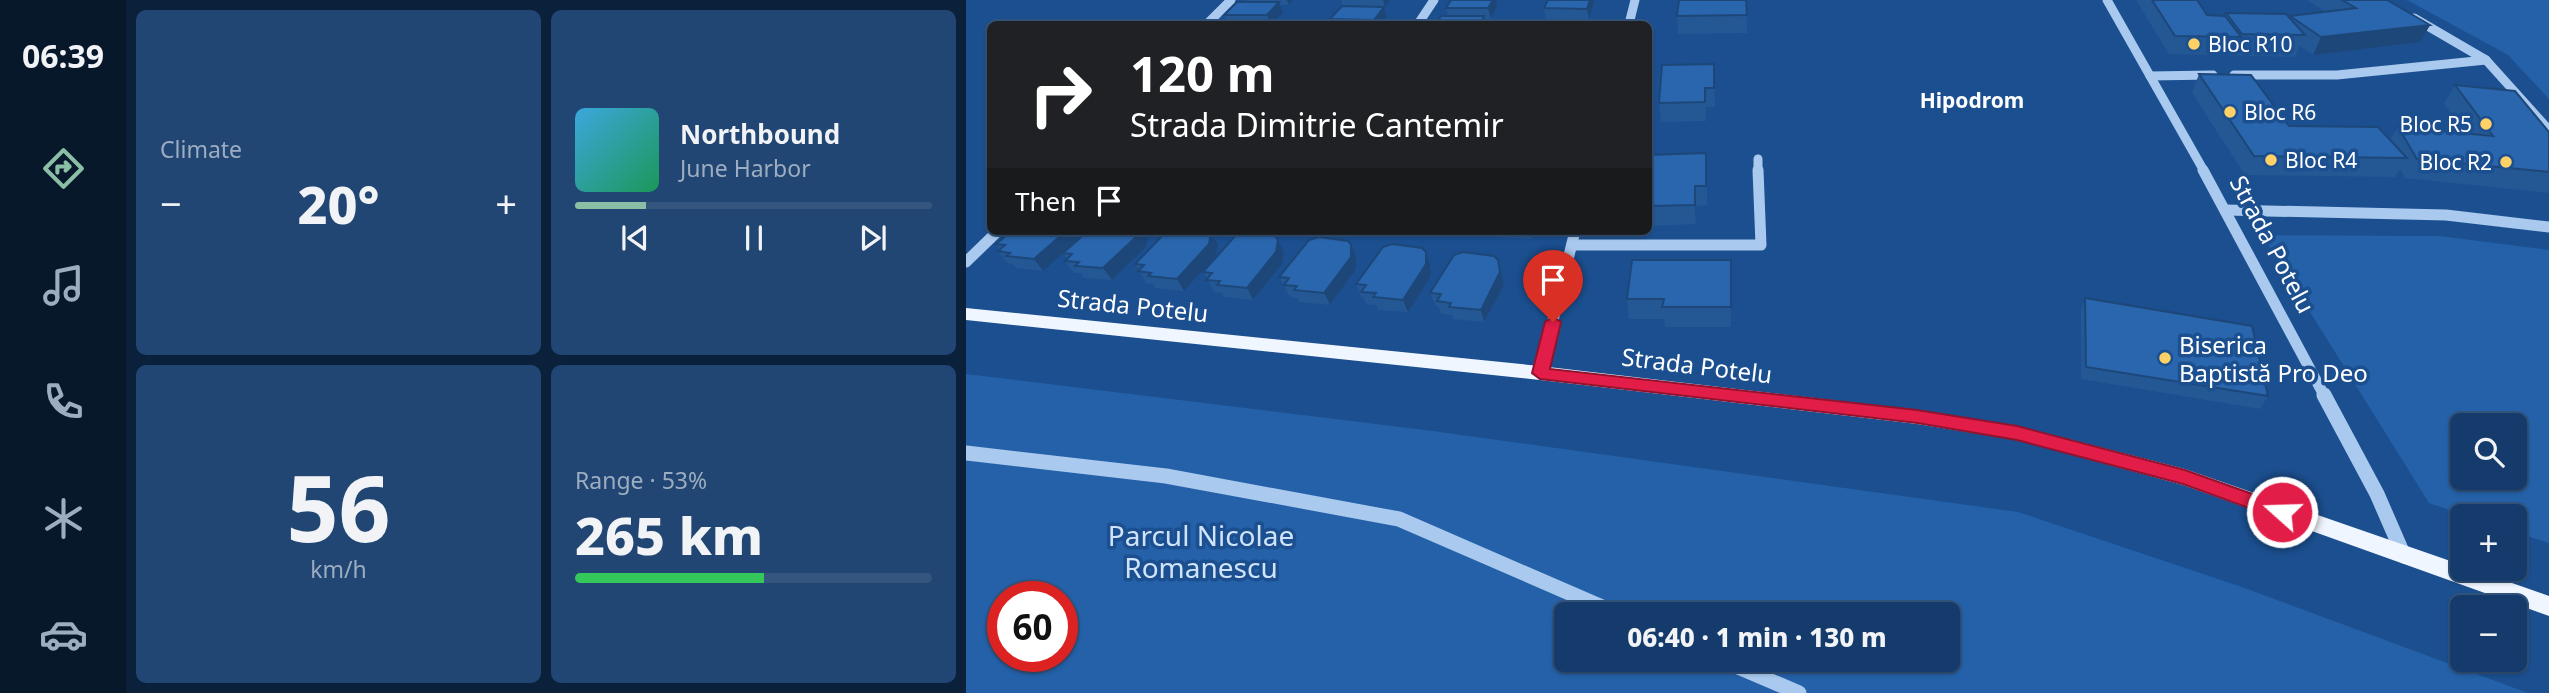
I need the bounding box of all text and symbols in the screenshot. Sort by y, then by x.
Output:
place label: Bloc R10 [2208,30,2292,58]
text: 06:39 [22,34,104,77]
marker: Bloc R10 [2186,36,2202,52]
text: 120 m [1130,40,1275,106]
icon: right [1015,49,1106,140]
district label: Hipodrom [1920,86,2024,114]
place label: Bloc R6 [2244,98,2316,126]
text: Strada Dimitrie Cantemir [1130,103,1504,146]
marker: Bloc R6 [2222,104,2238,120]
place label: Bloc R5 [2400,110,2472,138]
text: Northbound [680,116,840,152]
marker: Bloc R5 [2478,116,2494,132]
text: Climate [160,133,242,165]
icon: directions [39,144,88,193]
place label: Bloc R4 [2285,146,2357,174]
place label: Bloc R2 [2420,148,2492,176]
text: June Harbor [680,152,811,184]
marker: Bloc R4 [2263,152,2279,168]
marker: Bloc R2 [2498,154,2514,170]
text: 20° [297,168,380,239]
street label: Strada Potelu [2223,169,2323,319]
text: − [160,177,182,229]
text: + [495,177,517,229]
icon: arrive [1090,182,1128,220]
text: Then [1015,183,1076,219]
icon: previous [616,219,654,257]
icon: pause [735,219,773,257]
icon: next [854,219,892,257]
pin [1523,250,1583,322]
icon: music [39,261,88,310]
icon: arrive [1534,261,1572,299]
street label: Strada Potelu [1056,281,1210,329]
place label: Biserica Baptistă Pro Deo [2179,328,2368,389]
street label: Strada Potelu [1620,339,1774,391]
marker: Biserica Baptistă Pro Deo [2157,350,2173,366]
icon: phone [39,377,88,426]
map controls [2450,413,2527,672]
button: search [2450,413,2527,490]
text: 56 [286,445,391,569]
text: Range · 53% [575,464,707,496]
position arrow [2245,475,2319,549]
icon: climate [39,494,88,543]
text: 265 km [575,499,763,570]
button: + [2450,504,2527,581]
park label: Parcul Nicolae Romanescu [1108,516,1294,586]
text: km/h [310,553,367,585]
speed limit sign: 60 [987,581,1078,672]
button: − [2450,595,2527,672]
icon: car [39,610,88,659]
text: 06:40 · 1 min · 130 m [1627,619,1887,655]

